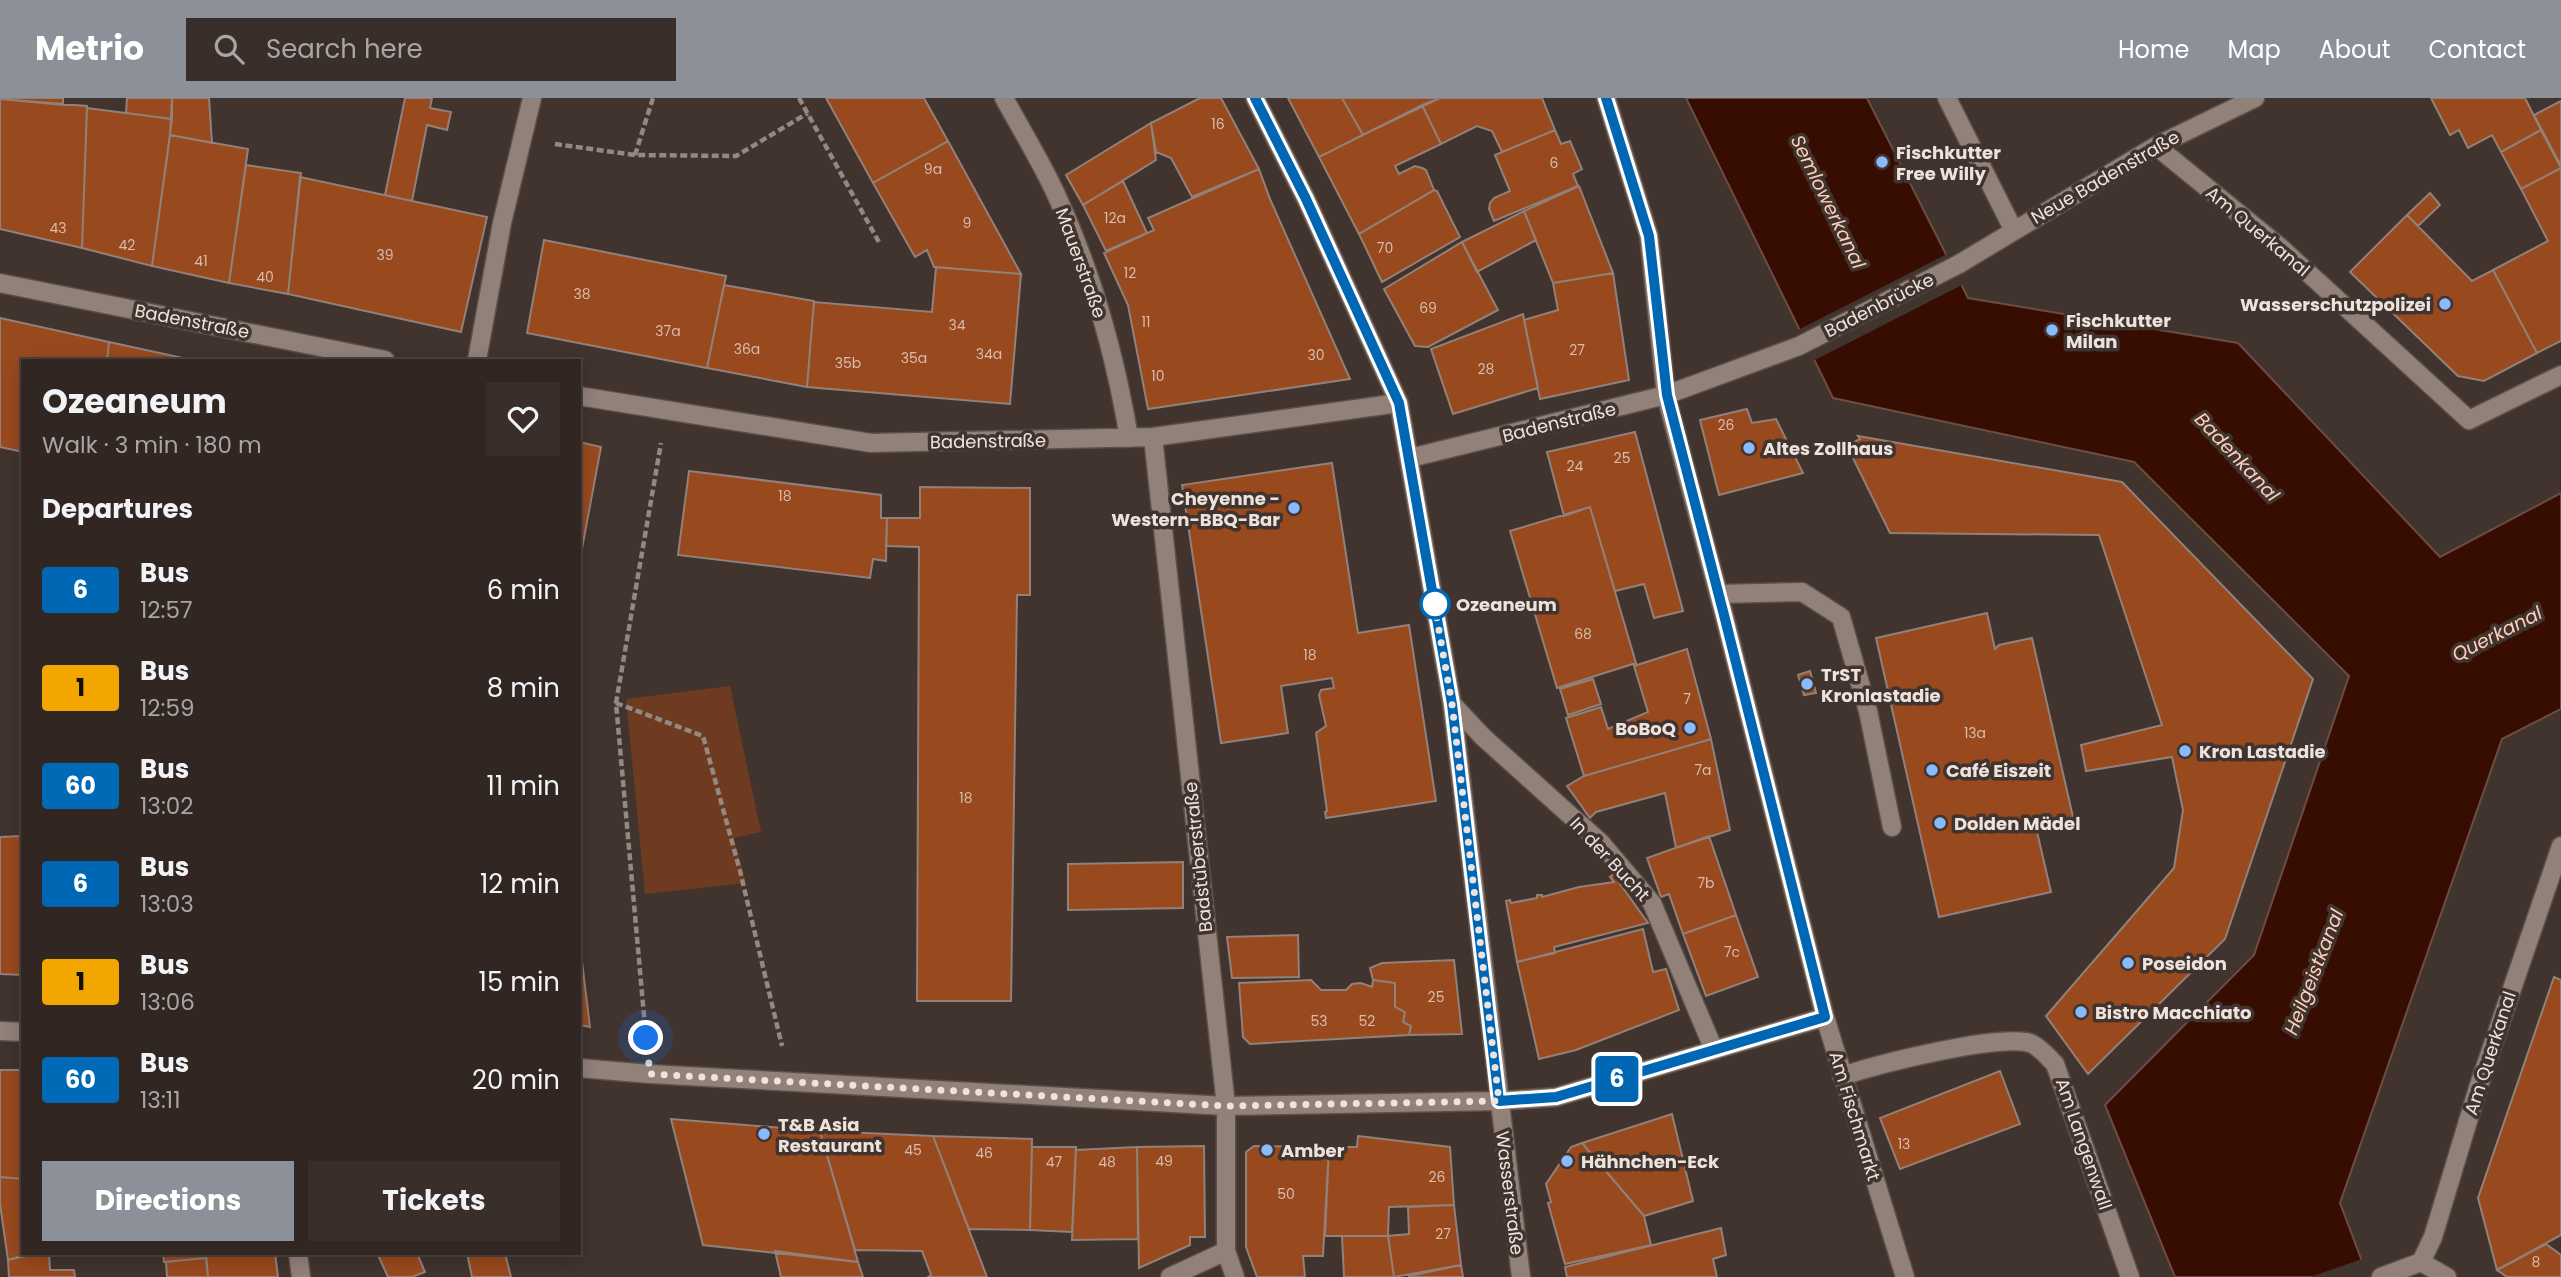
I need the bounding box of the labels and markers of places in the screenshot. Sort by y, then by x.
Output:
place label: Fischkutter Free Willy [1896,140,2001,186]
marker: Fischkutter Free Willy [1874,154,1890,170]
place label: Wasserschutzpolizei [2240,292,2431,317]
marker: Wasserschutzpolizei [2437,296,2453,312]
place label: Fischkutter Milan [2066,308,2171,354]
marker: Fischkutter Milan [2044,322,2060,338]
place label: Altes Zollhaus [1763,436,1893,461]
marker: Altes Zollhaus [1741,440,1757,456]
place label: Cheyenne - Western-BBQ-Bar [1111,486,1280,532]
marker: Cheyenne - Western-BBQ-Bar [1286,500,1302,516]
marker: Ozeaneum [1420,589,1450,619]
place label: Ozeaneum [1456,592,1557,617]
place label: TrST Kronlastadie [1821,662,1941,708]
marker: TrST Kronlastadie [1799,676,1815,692]
place label: BoBoQ [1615,716,1676,741]
marker: BoBoQ [1682,720,1698,736]
place label: Kron Lastadie [2199,739,2326,764]
marker: Kron Lastadie [2177,743,2193,759]
place label: Café Eiszeit [1946,758,2051,783]
marker: Café Eiszeit [1924,762,1940,778]
place label: Dolden Mädel [1954,811,2081,836]
marker: Dolden Mädel [1932,815,1948,831]
place label: Poseidon [2142,951,2227,976]
marker: Poseidon [2120,955,2136,971]
place label: Bistro Macchiato [2095,1000,2251,1025]
marker: Bistro Macchiato [2073,1004,2089,1020]
place label: T&B Asia Restaurant [778,1112,882,1158]
marker: T&B Asia Restaurant [756,1126,772,1142]
place label: Amber [1281,1138,1345,1163]
marker: Amber [1259,1142,1275,1158]
place label: Hähnchen-Eck [1581,1149,1720,1174]
marker: Hähnchen-Eck [1559,1153,1575,1169]

